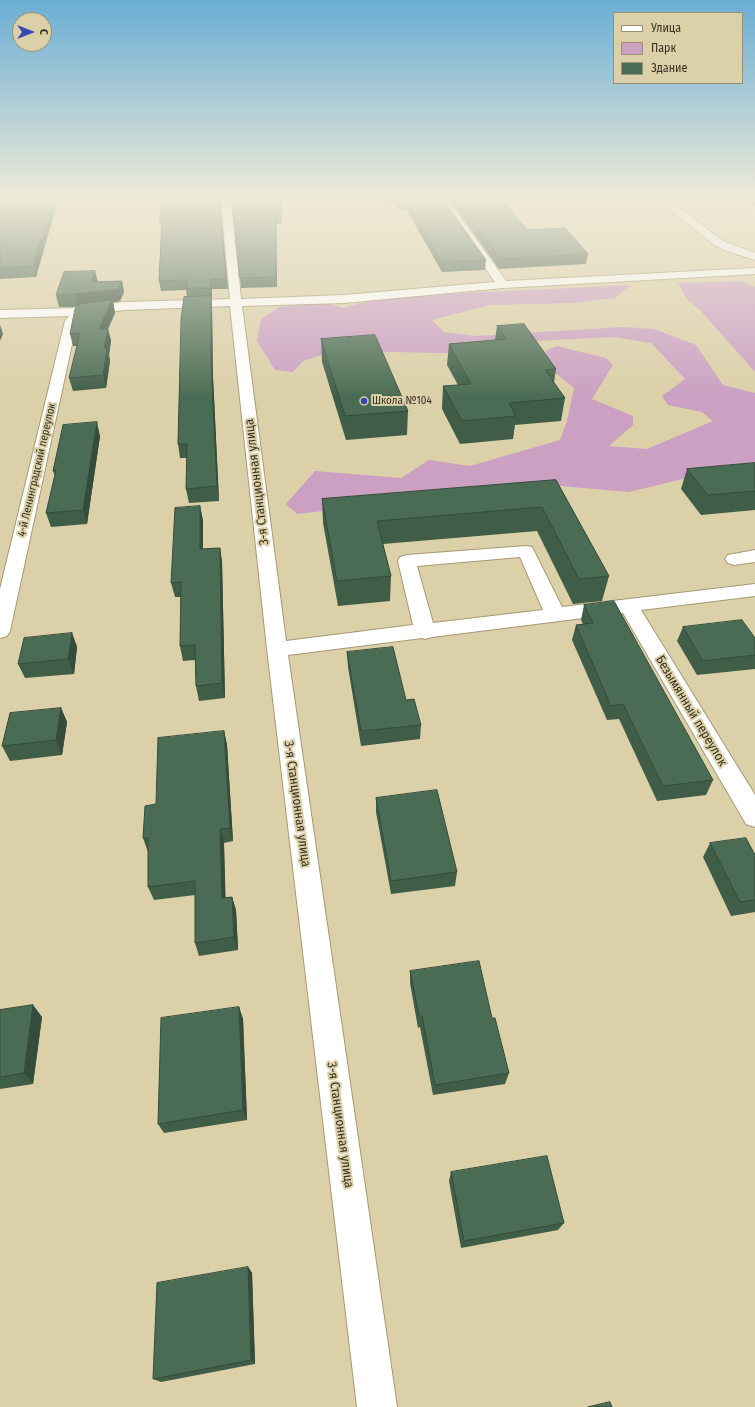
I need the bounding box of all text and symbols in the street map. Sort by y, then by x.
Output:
north arrow [12,12,52,52]
legend [613,12,743,84]
text: Улица [651,21,681,35]
text: С [37,29,50,35]
text: Парк [651,41,676,55]
text: Здание [651,61,687,75]
place label: Школа №104 [372,394,432,408]
marker: Школа №104 [359,396,369,406]
street label: 4-й Ленинградский переулок [15,402,59,538]
street label: 3-я Станционная улица [242,418,272,546]
street label: Безымянный переулок [652,653,730,769]
street label: 3-я Станционная улица [280,740,314,868]
street label: 3-я Станционная улица [323,1061,357,1189]

